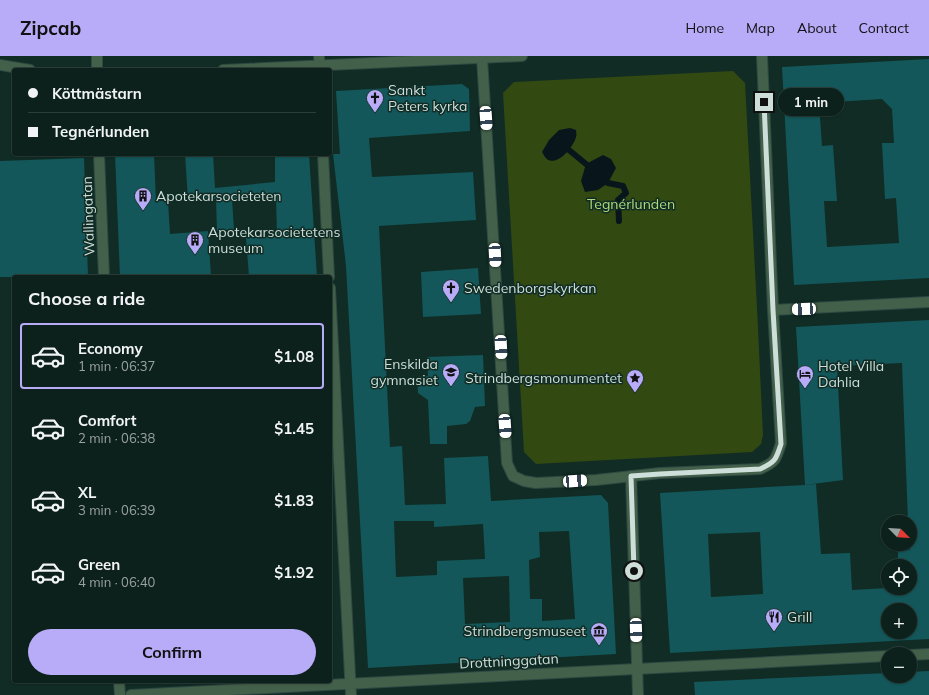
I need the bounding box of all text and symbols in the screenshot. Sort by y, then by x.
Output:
text: Zipcab [20,16,81,40]
text: Home [685,19,724,37]
text: Map [746,19,775,37]
text: About [797,19,837,37]
text: Contact [859,19,909,37]
place label: Sankt Peters kyrka [388,81,468,115]
text: Köttmästarn [52,84,142,103]
church icon: Sankt Peters kyrka [365,88,385,113]
callout: 1 min [778,88,844,116]
route end [755,93,773,111]
text: 1 min [794,94,828,110]
car [479,106,493,130]
text: Tegnérlunden [52,122,149,141]
street label: Wallingatan [78,176,98,256]
building icon: Apotekarsocieteten [133,186,153,211]
place label: Apotekarsocieteten [156,187,282,205]
park label: Tegnérlunden [587,195,675,213]
place label: Apotekarsocietetens museum [208,223,341,257]
building icon: Apotekarsocietetens museum [185,230,205,255]
car [488,243,502,267]
church icon: Swedenborgskyrkan [441,278,461,303]
place label: Swedenborgskyrkan [464,279,597,297]
text: Choose a ride [28,287,145,310]
car [792,302,816,316]
car [494,335,508,359]
icon: car [30,338,66,374]
text: Economy [78,339,143,358]
text: $1.08 [274,347,314,366]
place label: Enskilda gymnasiet [370,355,438,389]
place label: Hotel Villa Dahlia [818,357,884,391]
text: 1 min · 06:37 [78,358,155,374]
school or university icon: Enskilda gymnasiet [441,362,461,387]
hotel icon: Hotel Villa Dahlia [795,364,815,389]
place icon: Strindbergsmonumentet [625,368,645,393]
place label: Strindbergsmonumentet [465,369,622,387]
icon: car [30,410,66,446]
text: Comfort [78,411,136,430]
car [498,414,512,438]
text: $1.45 [274,419,314,438]
text: 2 min · 06:38 [78,430,155,446]
car [563,474,587,488]
icon: car [30,482,66,518]
text: XL [78,483,96,502]
text: $1.83 [274,491,314,510]
text: 3 min · 06:39 [78,502,155,518]
north arrow [881,515,917,551]
map controls [881,515,917,683]
icon: car [30,554,66,590]
text: Green [78,555,120,574]
button: locate [881,559,917,595]
route start [625,562,643,580]
text: $1.92 [274,563,314,582]
text: 4 min · 06:40 [78,574,155,590]
button: + [881,603,917,639]
restaurant icon: Grill [764,607,784,632]
place label: Grill [787,608,812,626]
car [630,618,642,642]
museum icon: Strindbergsmuseet [589,621,609,646]
place label: Strindbergsmuseet [464,622,586,640]
button: Confirm [28,629,316,675]
button: − [881,647,917,683]
street label: Drottninggatan [459,649,559,673]

